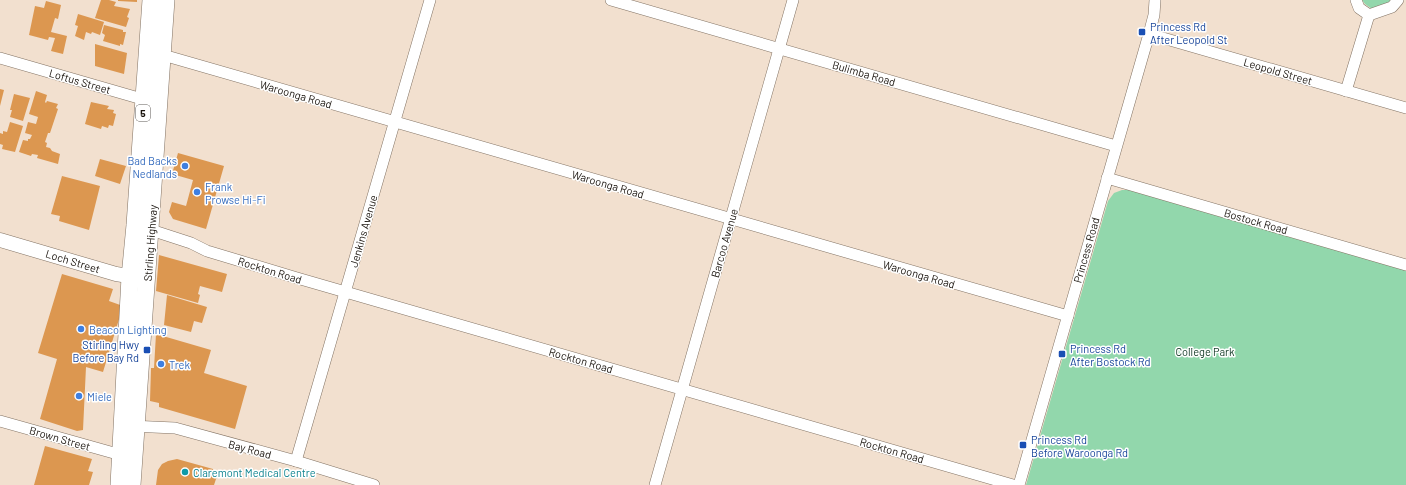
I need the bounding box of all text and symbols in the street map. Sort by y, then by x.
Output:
place label: Princess Rd After Leopold St [1150,20,1228,46]
marker: Princess Rd After Leopold St [1137,27,1147,37]
street label: Leopold Street [1242,55,1314,87]
street label: Bulimba Road [831,58,897,88]
street label: Loftus Street [48,66,112,96]
street label: Waroonga Road [258,77,334,111]
road number: 5 [136,105,150,121]
place label: Bad Backs Nedlands [127,154,177,180]
marker: Bad Backs Nedlands [180,161,190,171]
street label: Waroonga Road [570,167,646,201]
place label: Frank Prowse Hi-Fi [205,180,266,206]
marker: Frank Prowse Hi-Fi [192,187,202,197]
street label: Jenkins Avenue [346,193,380,269]
street label: Stirling Highway [141,204,159,282]
street label: Bostock Road [1223,206,1289,236]
street label: Barcoo Avenue [708,207,740,279]
street label: Princess Road [1070,216,1102,284]
street label: Loch Street [44,247,102,275]
street label: Rockton Road [236,254,304,286]
street label: Waroonga Road [881,257,957,291]
place label: Beacon Lighting [89,323,167,336]
marker: Beacon Lighting [76,324,86,334]
place label: Stirling Hwy Before Bay Rd [73,338,139,364]
place label: Princess Rd After Bostock Rd [1070,342,1151,368]
marker: Stirling Hwy Before Bay Rd [142,345,152,355]
street label: Rockton Road [547,345,615,375]
park label: College Park [1175,345,1235,358]
marker: Princess Rd After Bostock Rd [1057,349,1067,359]
place label: Trek [169,358,190,371]
marker: Trek [156,359,166,369]
place label: Miele [87,390,112,403]
marker: Miele [74,391,84,401]
street label: Brown Street [28,423,92,453]
place label: Princess Rd Before Waroonga Rd [1031,433,1128,459]
street label: Rockton Road [858,435,926,465]
street label: Bay Road [227,437,273,461]
marker: Princess Rd Before Waroonga Rd [1018,440,1028,450]
place label: Claremont Medical Centre [193,466,316,479]
marker: Claremont Medical Centre [180,467,190,477]

